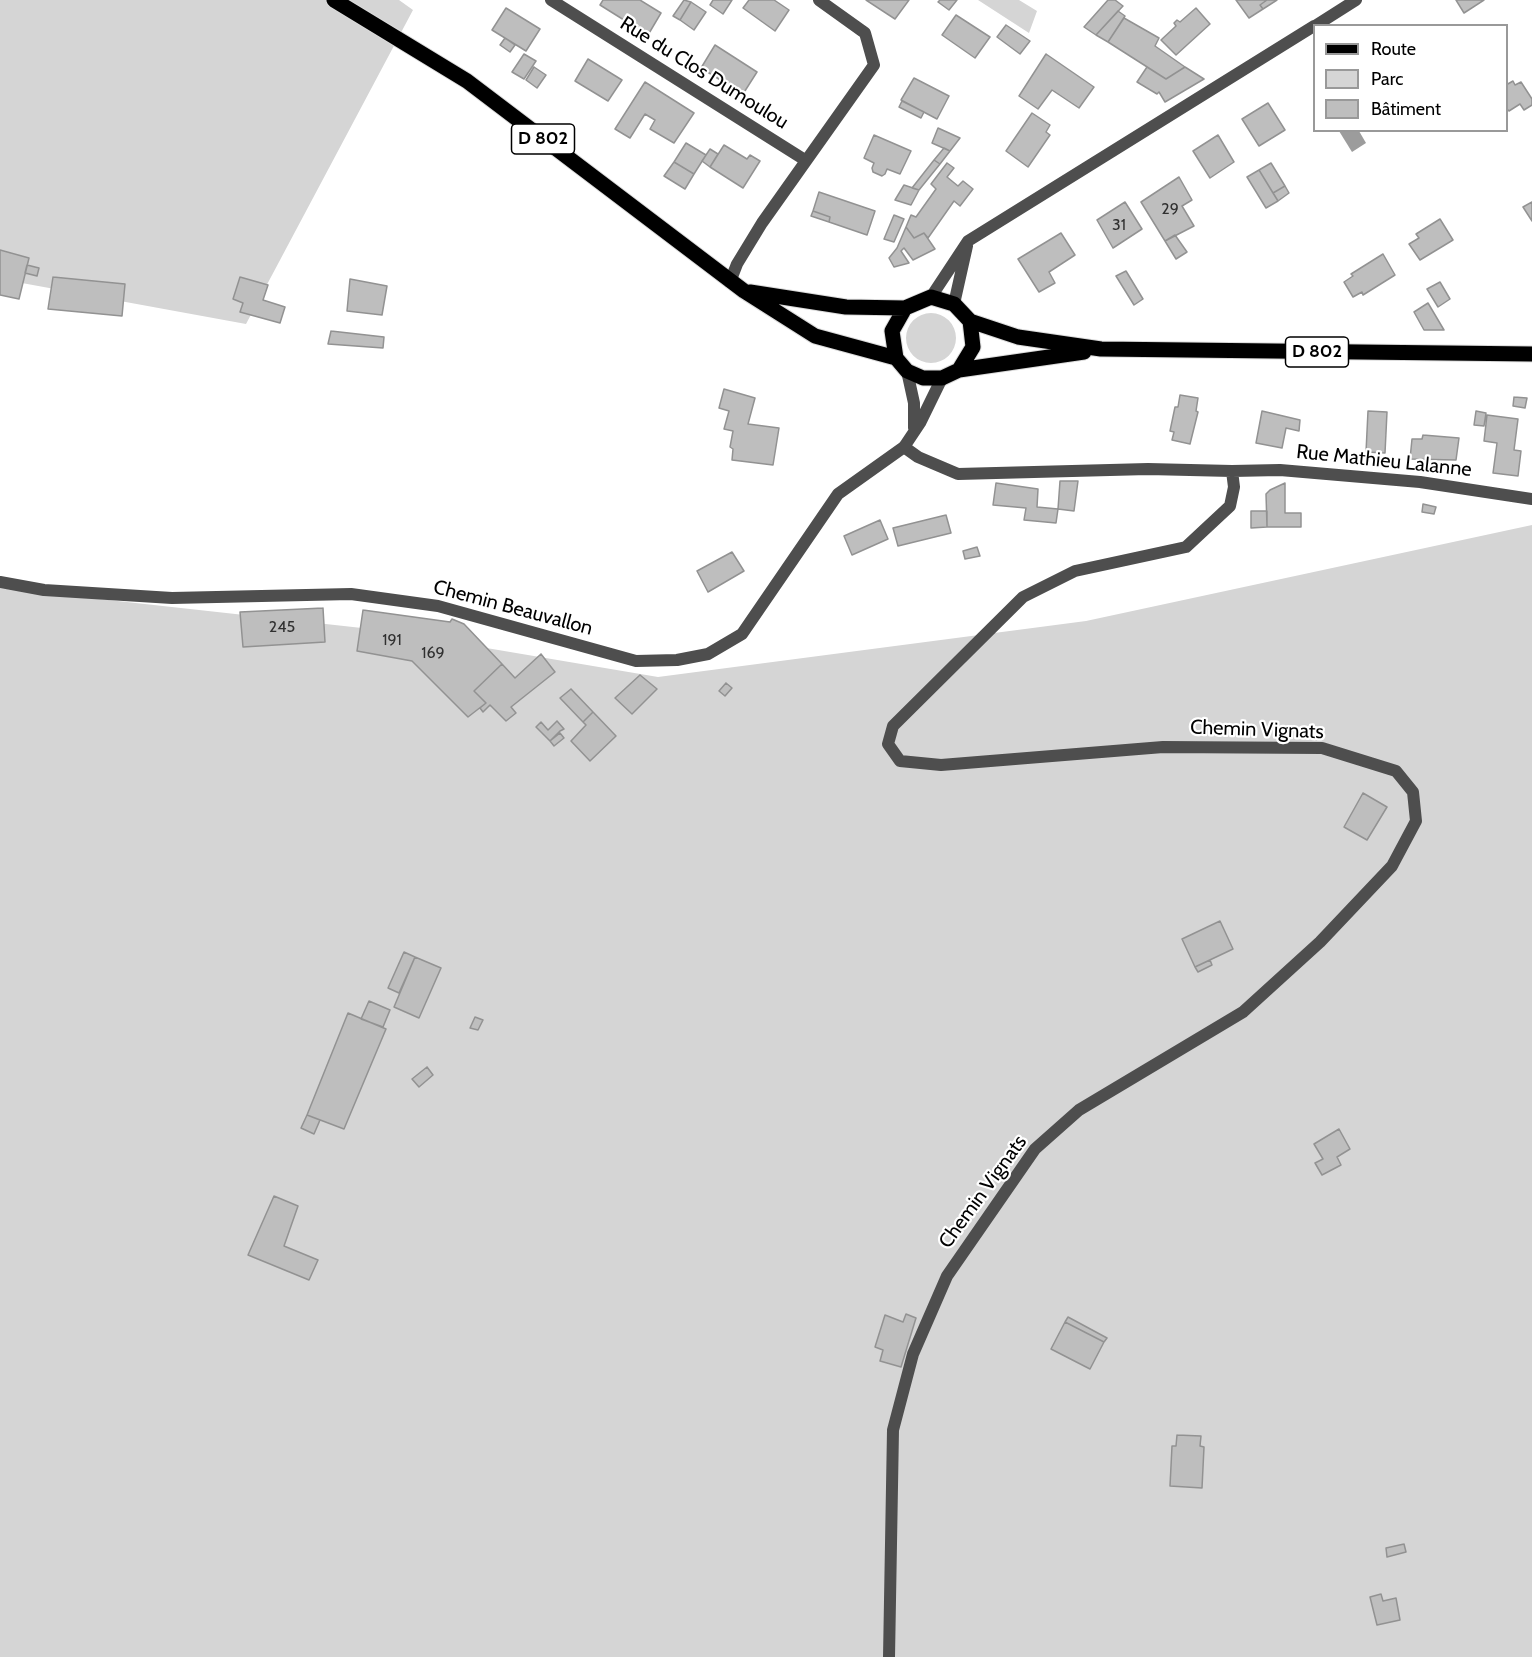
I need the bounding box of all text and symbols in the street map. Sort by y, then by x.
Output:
street label: Rue du Clos Dumoulou [615,11,793,135]
legend [1313,24,1508,132]
text: Route [1371,38,1416,60]
text: Parc [1371,68,1403,90]
text: Bâtiment [1371,98,1441,120]
road number: D 802 [512,124,574,154]
house number: 29 [1161,199,1179,219]
house number: 31 [1112,215,1126,235]
road number: D 802 [1286,337,1348,367]
street label: Rue Mathieu Lalanne [1295,440,1473,482]
street label: Chemin Beauvallon [431,575,595,641]
house number: 245 [269,617,295,637]
house number: 191 [382,630,402,650]
house number: 169 [421,643,445,663]
street label: Chemin Vignats [1190,716,1324,744]
street label: Chemin Vignats [934,1131,1032,1253]

